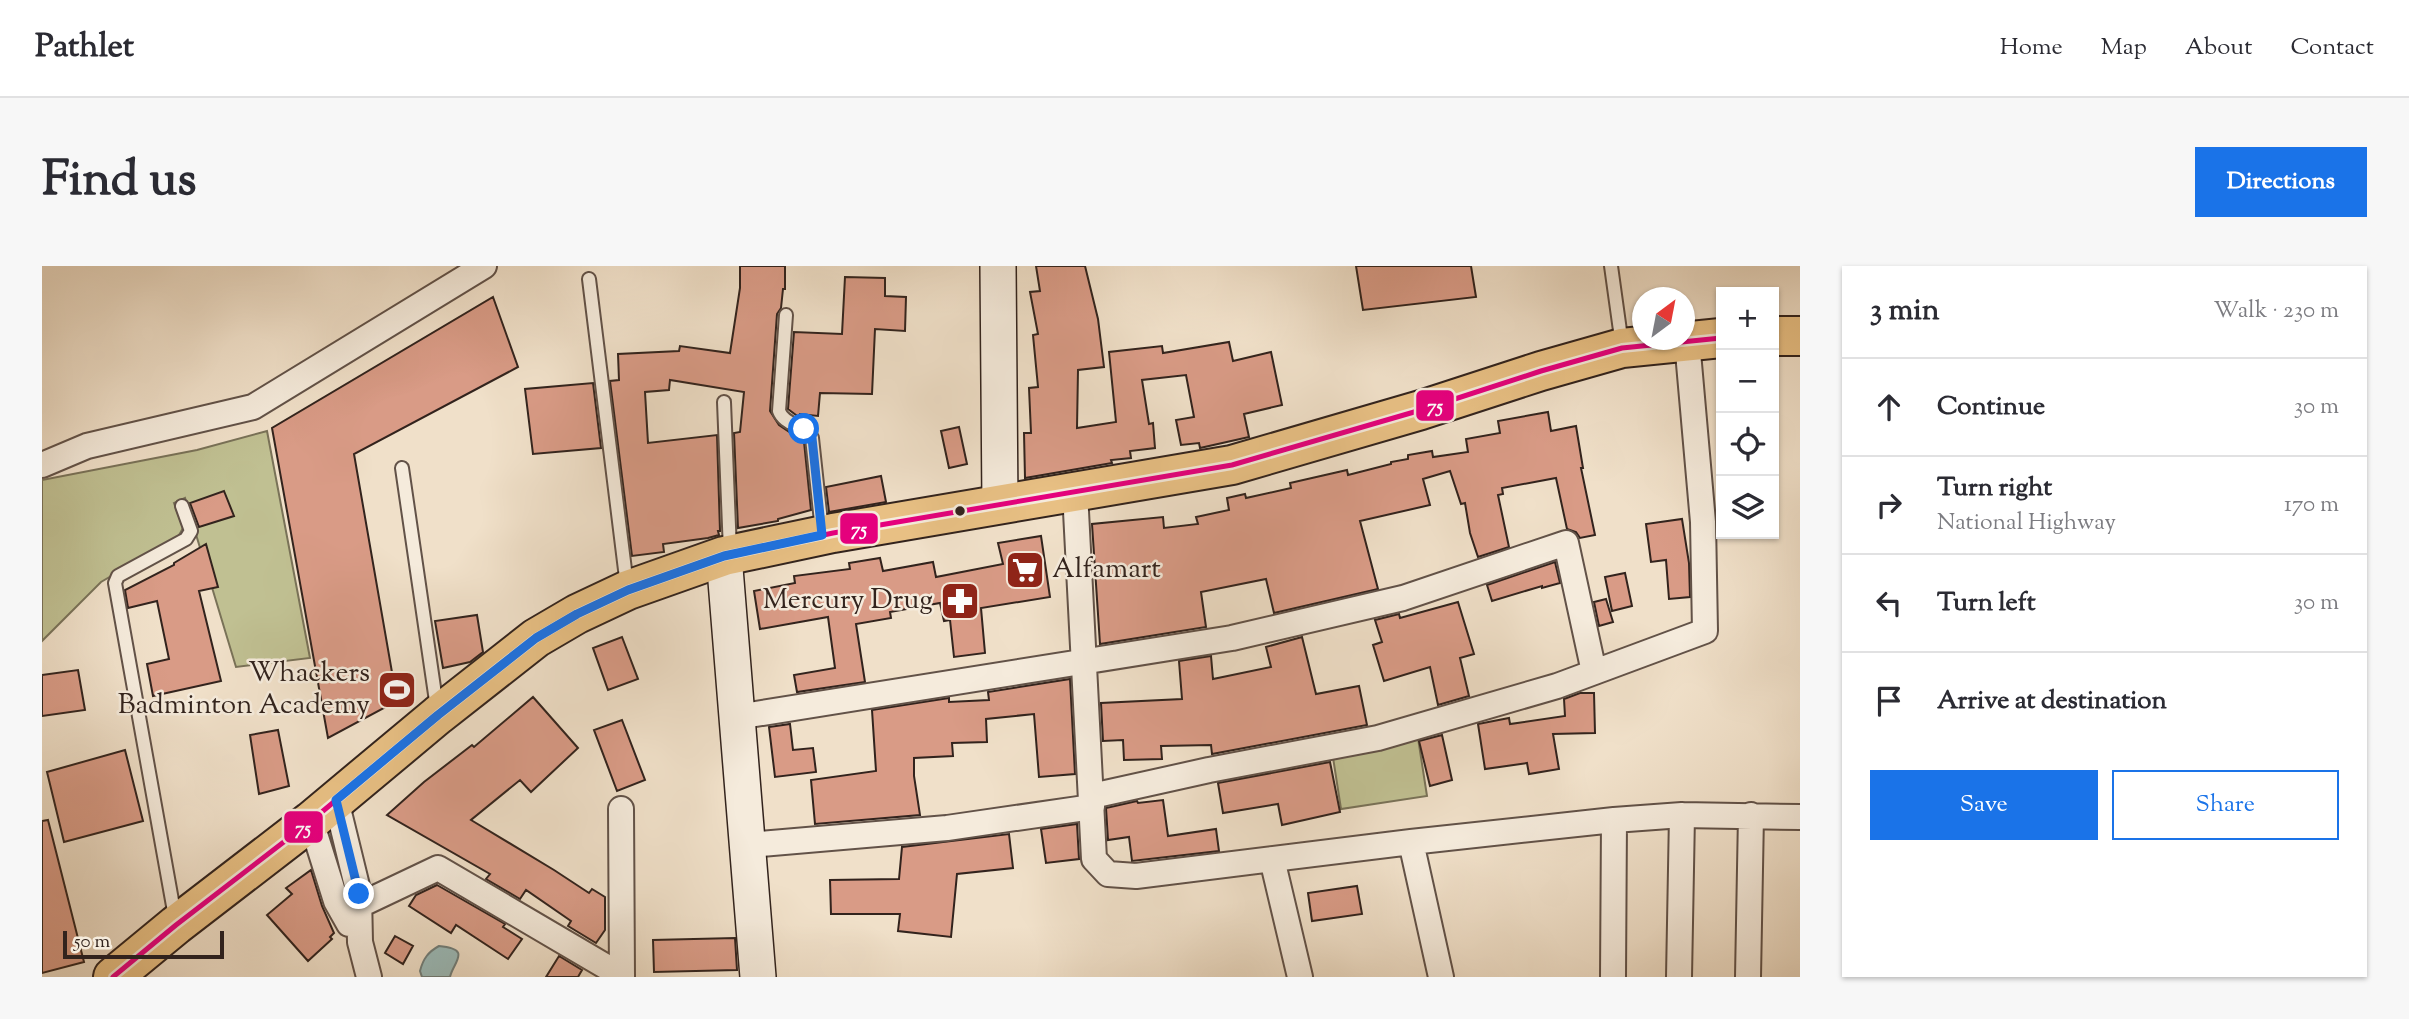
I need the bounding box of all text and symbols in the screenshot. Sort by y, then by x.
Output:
text: Pathlet [35,24,134,72]
text: Home [2000,31,2063,65]
text: Map [2101,31,2147,65]
text: About [2185,31,2252,65]
text: Contact [2290,31,2374,65]
text: Find us [42,147,196,217]
button: Directions [2195,147,2367,217]
north arrow [1632,287,1695,350]
map controls [1716,287,1779,539]
button: + [1716,287,1779,350]
text: 3 min [1870,290,1940,333]
text: Walk · 230 m [2213,295,2339,328]
button: − [1716,350,1779,413]
icon: ahead [1870,388,1908,426]
line badge: 75 [1415,389,1455,422]
text: Continue [1937,389,2045,426]
text: 30 m [2294,391,2339,424]
text: 75 [1427,394,1444,421]
route start [788,413,819,444]
button: locate [1716,413,1779,476]
text: Turn right [1937,470,2052,507]
button: layers [1716,476,1779,539]
icon: right [1870,486,1908,524]
text: 170 m [2284,489,2339,522]
unlabelled marker [953,504,967,518]
text: National Highway [1937,507,2116,540]
line badge: 75 [839,512,879,545]
text: 75 [851,517,868,544]
supermarket icon: Alfamart [1004,549,1046,591]
place label: Alfamart [1052,550,1161,590]
pharmacy icon: Mercury Drug [939,580,981,622]
place label: Mercury Drug [762,581,933,621]
icon: left [1870,584,1908,622]
text: Turn left [1937,585,2036,622]
text: 30 m [2294,587,2339,620]
place label: Whackers Badminton Academy [118,654,370,726]
sports icon: Whackers Badminton Academy [376,669,418,711]
icon: arrive [1870,682,1908,720]
text: Arrive at destination [1937,683,2167,720]
button: Save [1870,770,2098,840]
button: Share [2112,770,2339,840]
line badge: 75 [283,810,324,844]
text: 75 [295,816,312,843]
route end [343,878,374,909]
scale bar [63,928,224,960]
text: 50 m [74,929,110,956]

